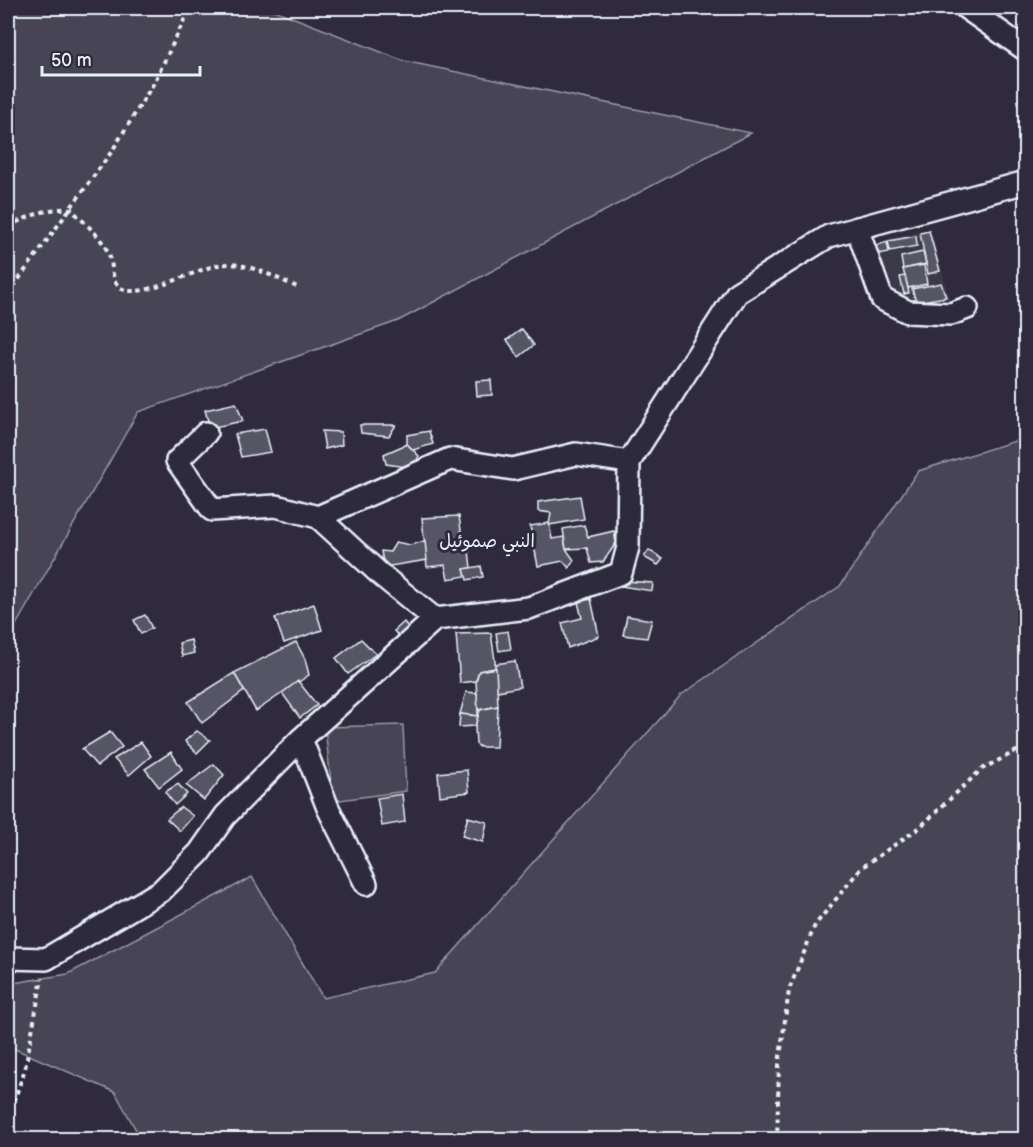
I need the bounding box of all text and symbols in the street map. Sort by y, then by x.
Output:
scale bar [42,39,200,77]
text: 50 m [51,50,92,71]
district label: النبي صموئيل [439,531,535,557]

